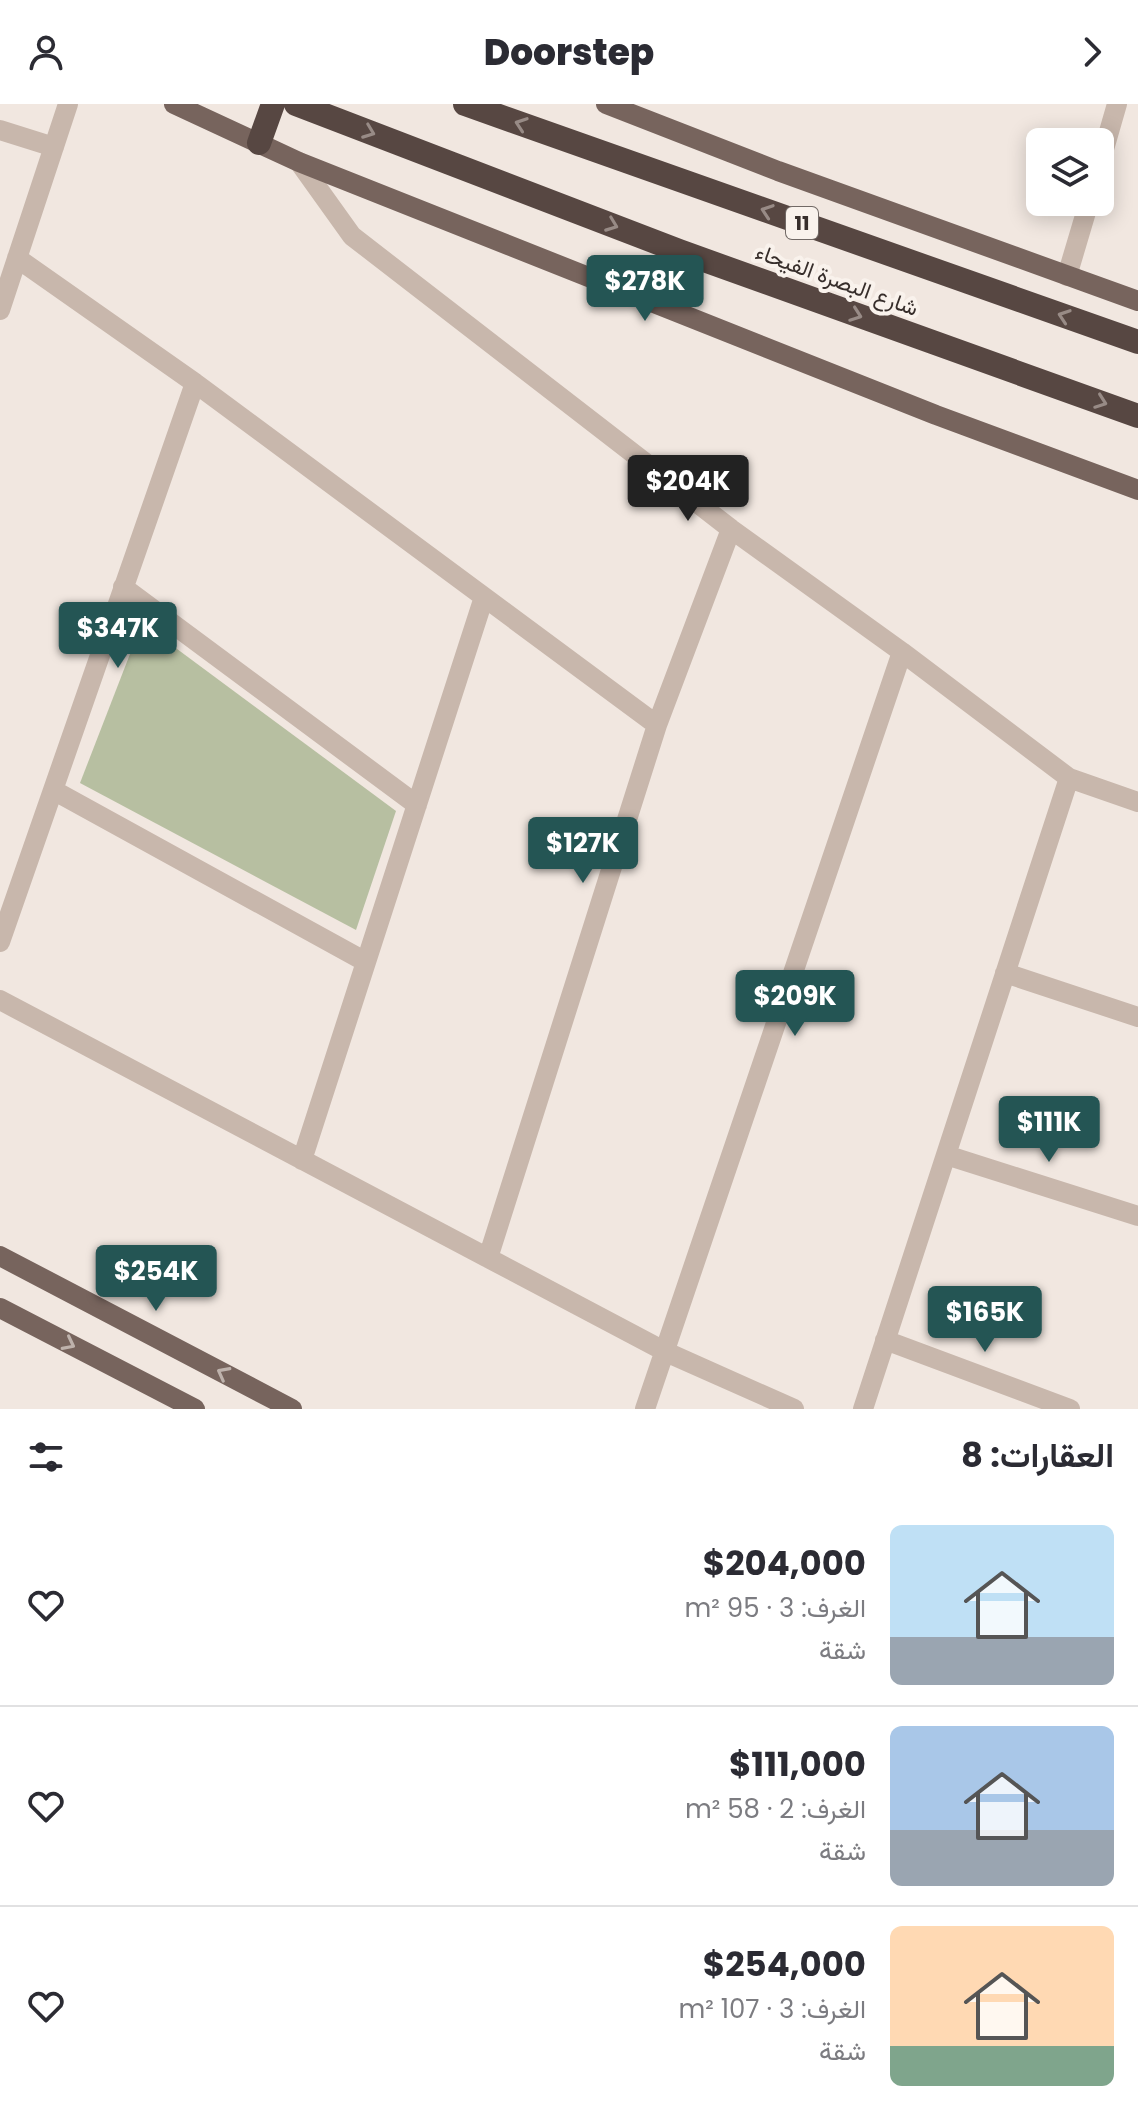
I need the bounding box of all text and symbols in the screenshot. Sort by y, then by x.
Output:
text: Doorstep [484,27,654,78]
icon: person [24,30,68,74]
icon: forward [1070,30,1114,74]
one-way arrow [515,117,529,134]
one-way arrow [361,122,375,139]
map controls [1026,128,1114,216]
button: layers [1026,128,1114,216]
one-way arrow [760,204,774,220]
road number: 11 [786,207,818,239]
one-way arrow [604,215,618,232]
street label: شارع البصرة الفيحاء [751,236,923,324]
pin: $278K [589,255,701,323]
text: $278K [605,263,685,299]
one-way arrow [848,305,862,321]
one-way arrow [1058,309,1072,326]
one-way arrow [1093,393,1107,409]
pin: $204K [632,455,744,523]
text: $204K [646,463,730,499]
pin: $347K [62,602,174,670]
text: $347K [77,610,159,646]
pin: $127K [527,817,639,885]
text: $127K [546,825,620,861]
pin: $209K [739,970,851,1038]
text: $209K [753,978,837,1014]
pin: $111K [993,1096,1105,1164]
text: $111K [1017,1104,1081,1140]
pin: $254K [100,1245,212,1313]
text: $254K [114,1253,198,1289]
pin: $165K [929,1286,1041,1354]
text: $165K [946,1294,1024,1330]
one-way arrow [61,1334,76,1349]
one-way arrow [217,1367,231,1382]
text: العقارات: 8 [961,1431,1114,1479]
icon: filters [24,1435,68,1479]
text: $204,000 [703,1539,866,1587]
icon: home [954,1557,1050,1653]
icon: heart [24,1583,68,1627]
text: الغرف: 3 · 95 m² [685,1590,866,1626]
text: شقة [819,1632,866,1668]
text: $111,000 [729,1740,866,1788]
icon: home [954,1758,1050,1854]
icon: heart [24,1784,68,1828]
text: الغرف: 2 · 58 m² [685,1791,866,1827]
text: شقة [819,1833,866,1869]
text: $254,000 [703,1940,866,1988]
icon: home [954,1958,1050,2054]
icon: heart [24,1984,68,2028]
text: الغرف: 3 · 107 m² [678,1991,866,2027]
text: شقة [819,2033,866,2069]

